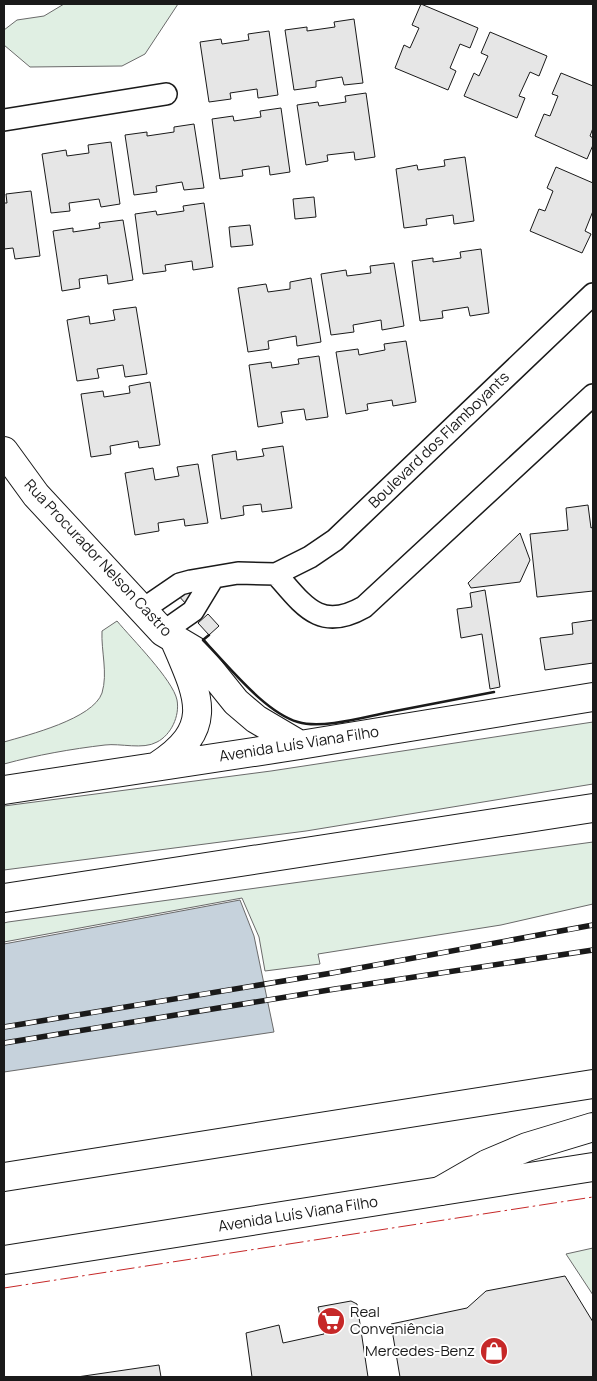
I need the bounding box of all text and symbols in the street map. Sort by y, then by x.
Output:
street label: Boulevard dos Flamboyants [364,367,514,513]
street label: Rua Procurador Nelson Castro [20,474,177,641]
street label: Avenida Luís Viana Filho [218,720,380,767]
street label: Avenida Luís Viana Filho [217,1190,379,1237]
place label: Real Conveniência [350,1301,444,1339]
supermarket icon: Real Conveniência [316,1306,346,1336]
shop icon: Mercedes-Benz [479,1336,509,1366]
place label: Mercedes-Benz [365,1340,475,1361]

